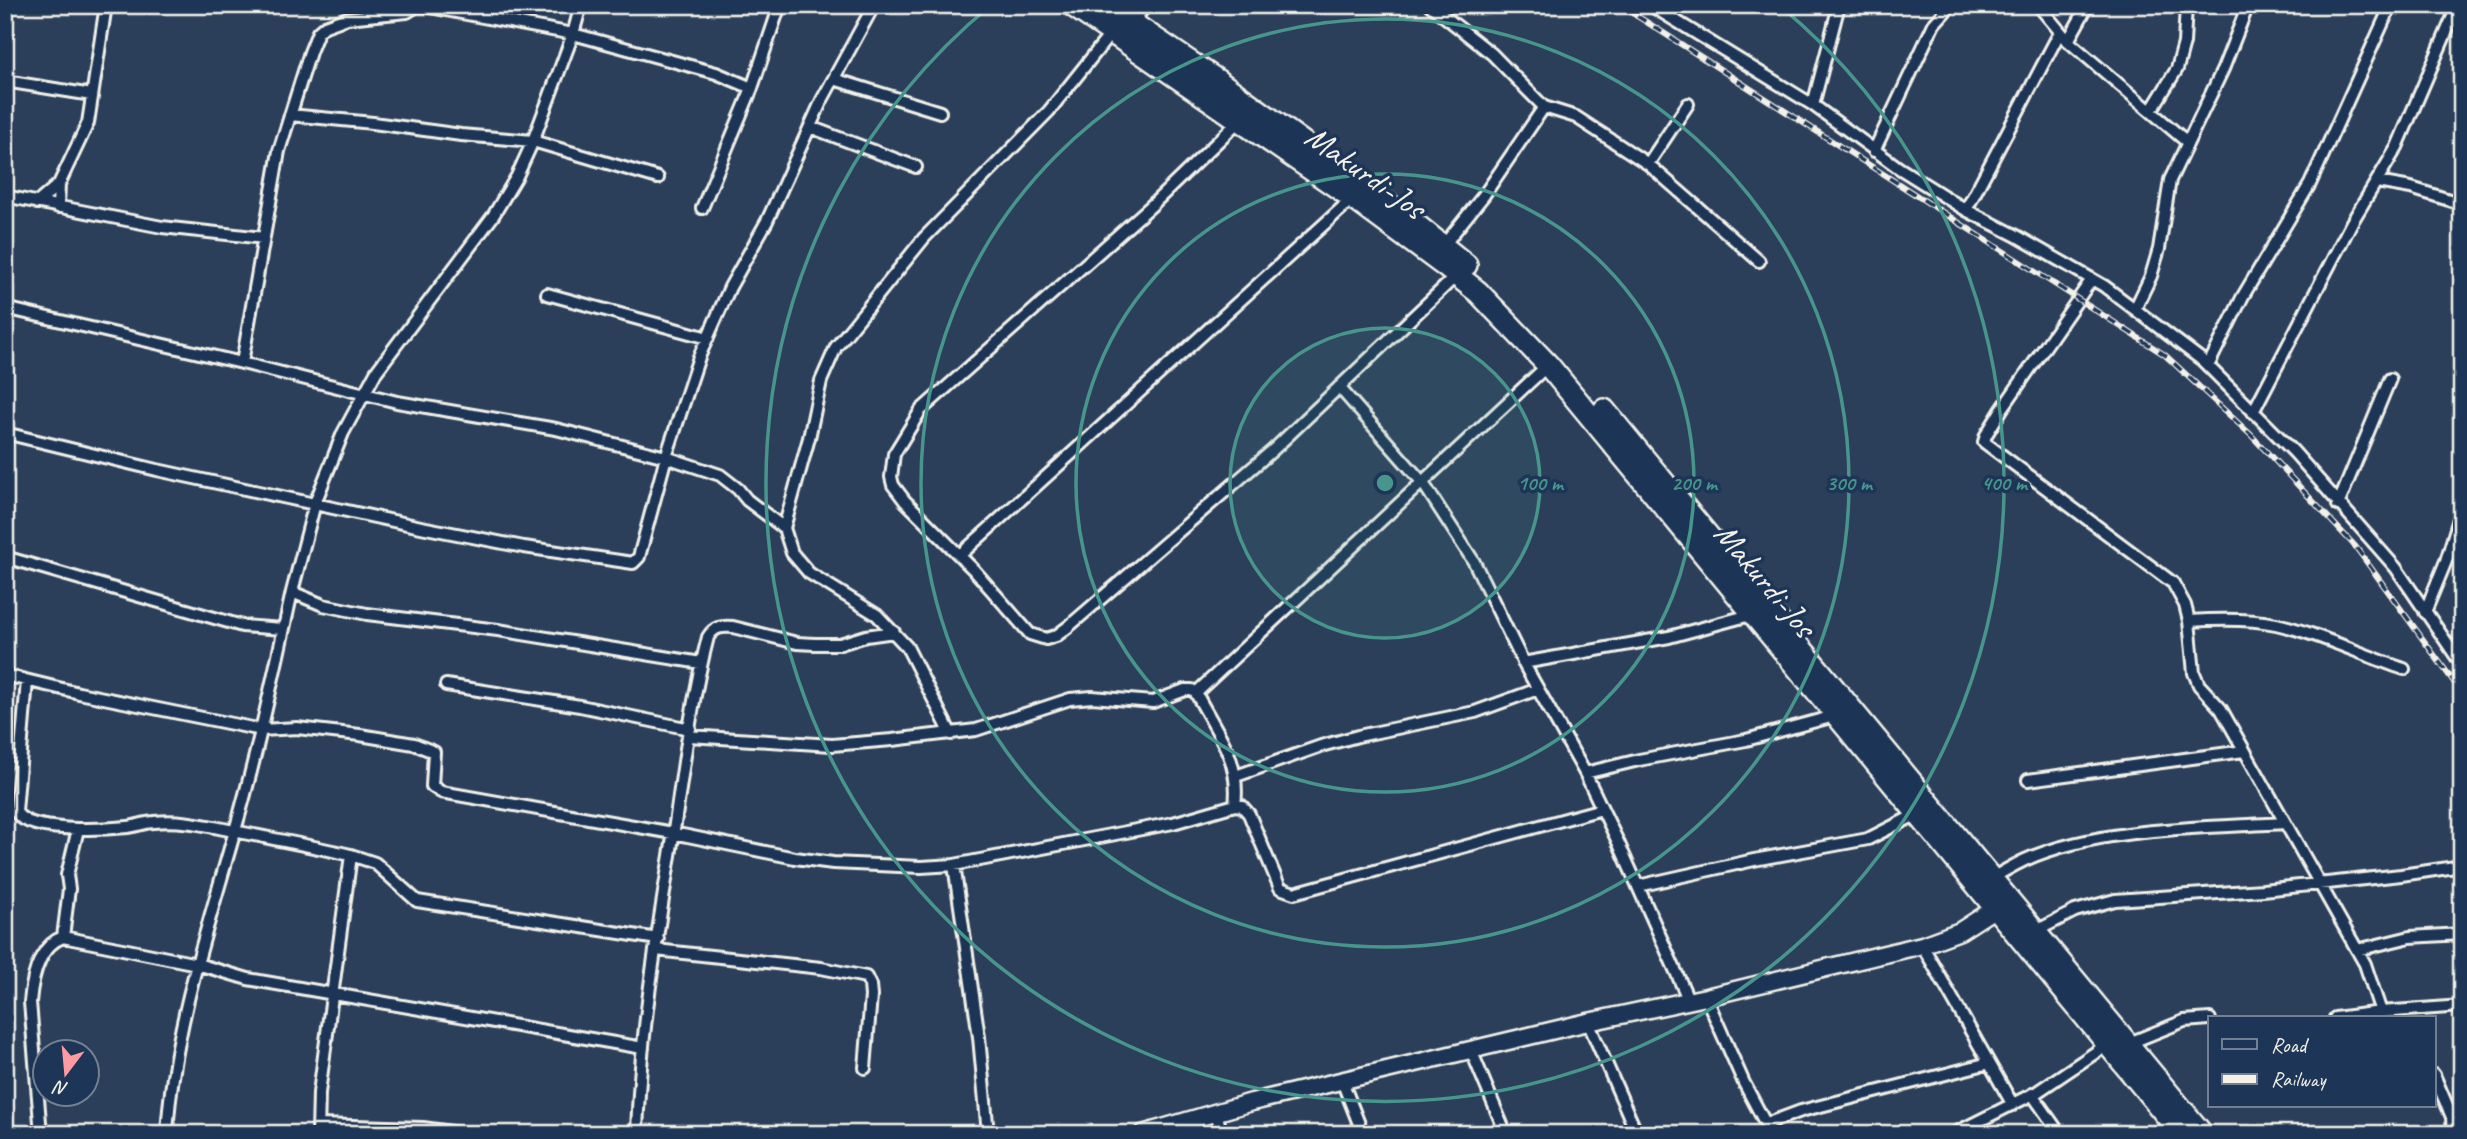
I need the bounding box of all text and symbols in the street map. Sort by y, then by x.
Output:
street label: Makurdi-Jos [1297,115,1436,230]
text: 100 m [1517,470,1565,496]
text: 200 m [1671,470,1719,496]
text: 300 m [1826,470,1874,496]
text: 400 m [1981,470,2029,496]
centre of rings [1373,471,1397,495]
street label: Makurdi-Jos [1705,514,1827,648]
legend [2208,1016,2436,1108]
text: Road [2271,1032,2310,1058]
north arrow [32,1038,102,1108]
text: Railway [2271,1066,2327,1092]
text: N [50,1074,71,1102]

